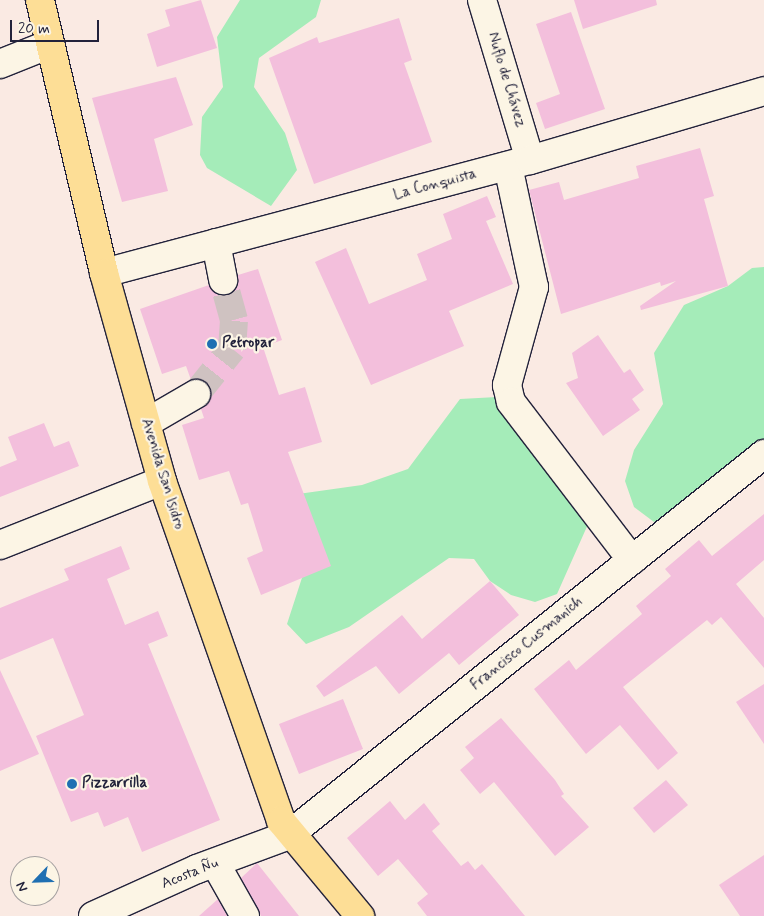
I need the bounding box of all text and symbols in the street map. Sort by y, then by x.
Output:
scale bar [12,10,101,42]
text: 20 m [18,19,50,39]
street label: Nuflo de Chávez [482,29,530,131]
street label: La Conquista [393,166,477,204]
place label: Petropar [222,335,274,353]
marker: Petropar [206,338,218,350]
street label: Avenida San Isidro [136,414,188,534]
street label: Francisco Cusmanich [467,593,587,695]
place label: Pizzarrilla [82,775,147,793]
marker: Pizzarrilla [66,778,78,790]
street label: Acosta Ñu [159,854,221,894]
north arrow [10,856,60,906]
text: N [12,879,32,895]

